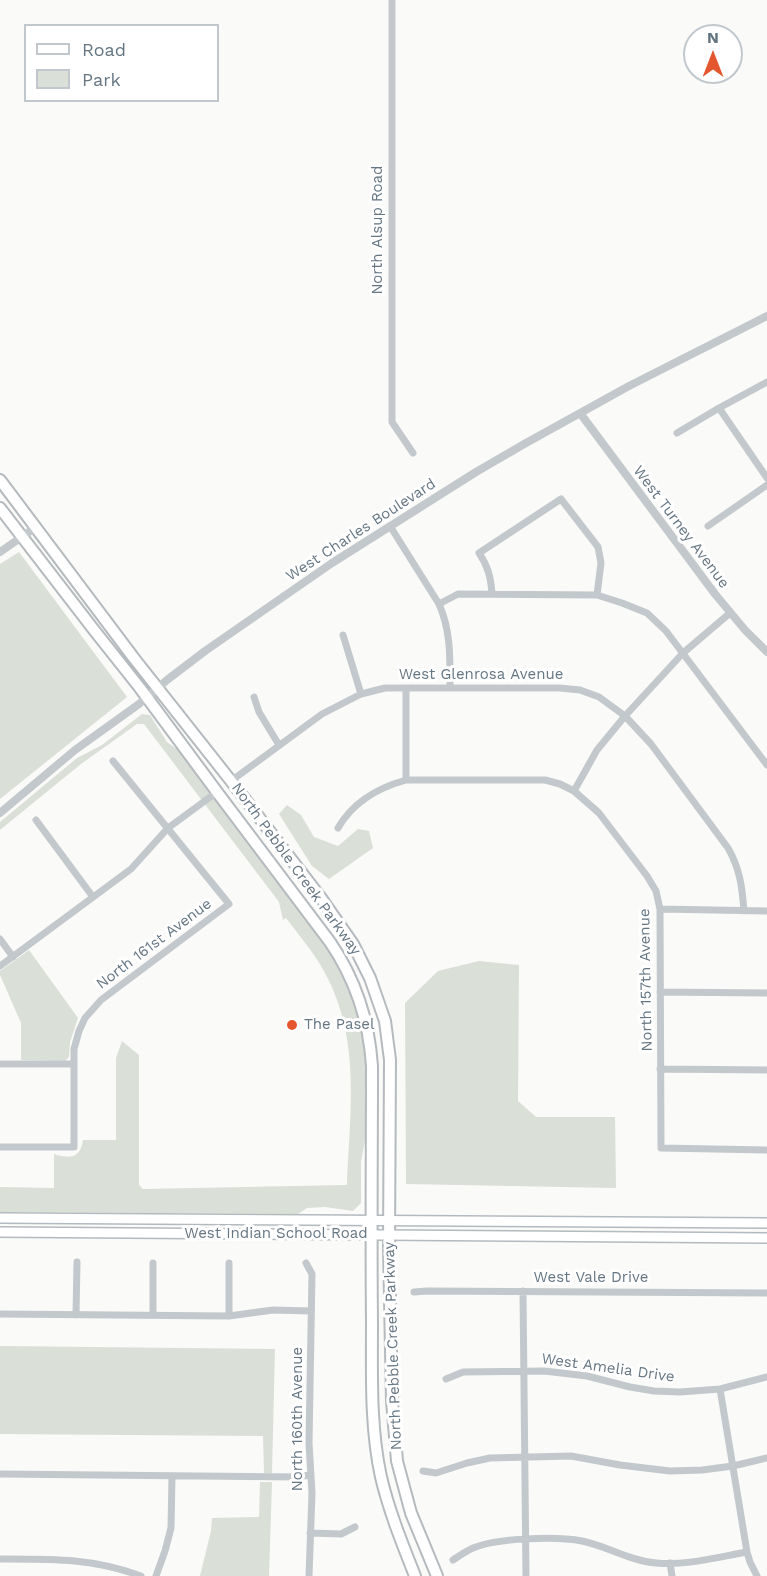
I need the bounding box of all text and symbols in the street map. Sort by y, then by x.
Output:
legend [24,24,219,102]
north arrow [683,24,743,84]
text: N [707,28,719,47]
text: Road [82,39,126,60]
text: Park [82,69,121,90]
street label: North Alsup Road [369,165,387,295]
street label: West Turney Avenue [629,462,733,592]
street label: West Charles Boulevard [283,475,439,585]
street label: West Glenrosa Avenue [399,666,563,684]
street label: North Pebble Creek Parkway [227,779,365,959]
street label: North 161st Avenue [93,895,215,993]
street label: North 157th Avenue [636,908,656,1052]
place label: The Pasel [304,1016,375,1034]
marker: The Pasel [285,1018,299,1032]
street label: West Indian School Road [184,1225,368,1243]
street label: North Pebble Creek Parkway [380,1241,406,1451]
street label: West Vale Drive [534,1269,648,1287]
street label: North 160th Avenue [289,1347,307,1491]
street label: West Amelia Drive [540,1350,676,1386]

